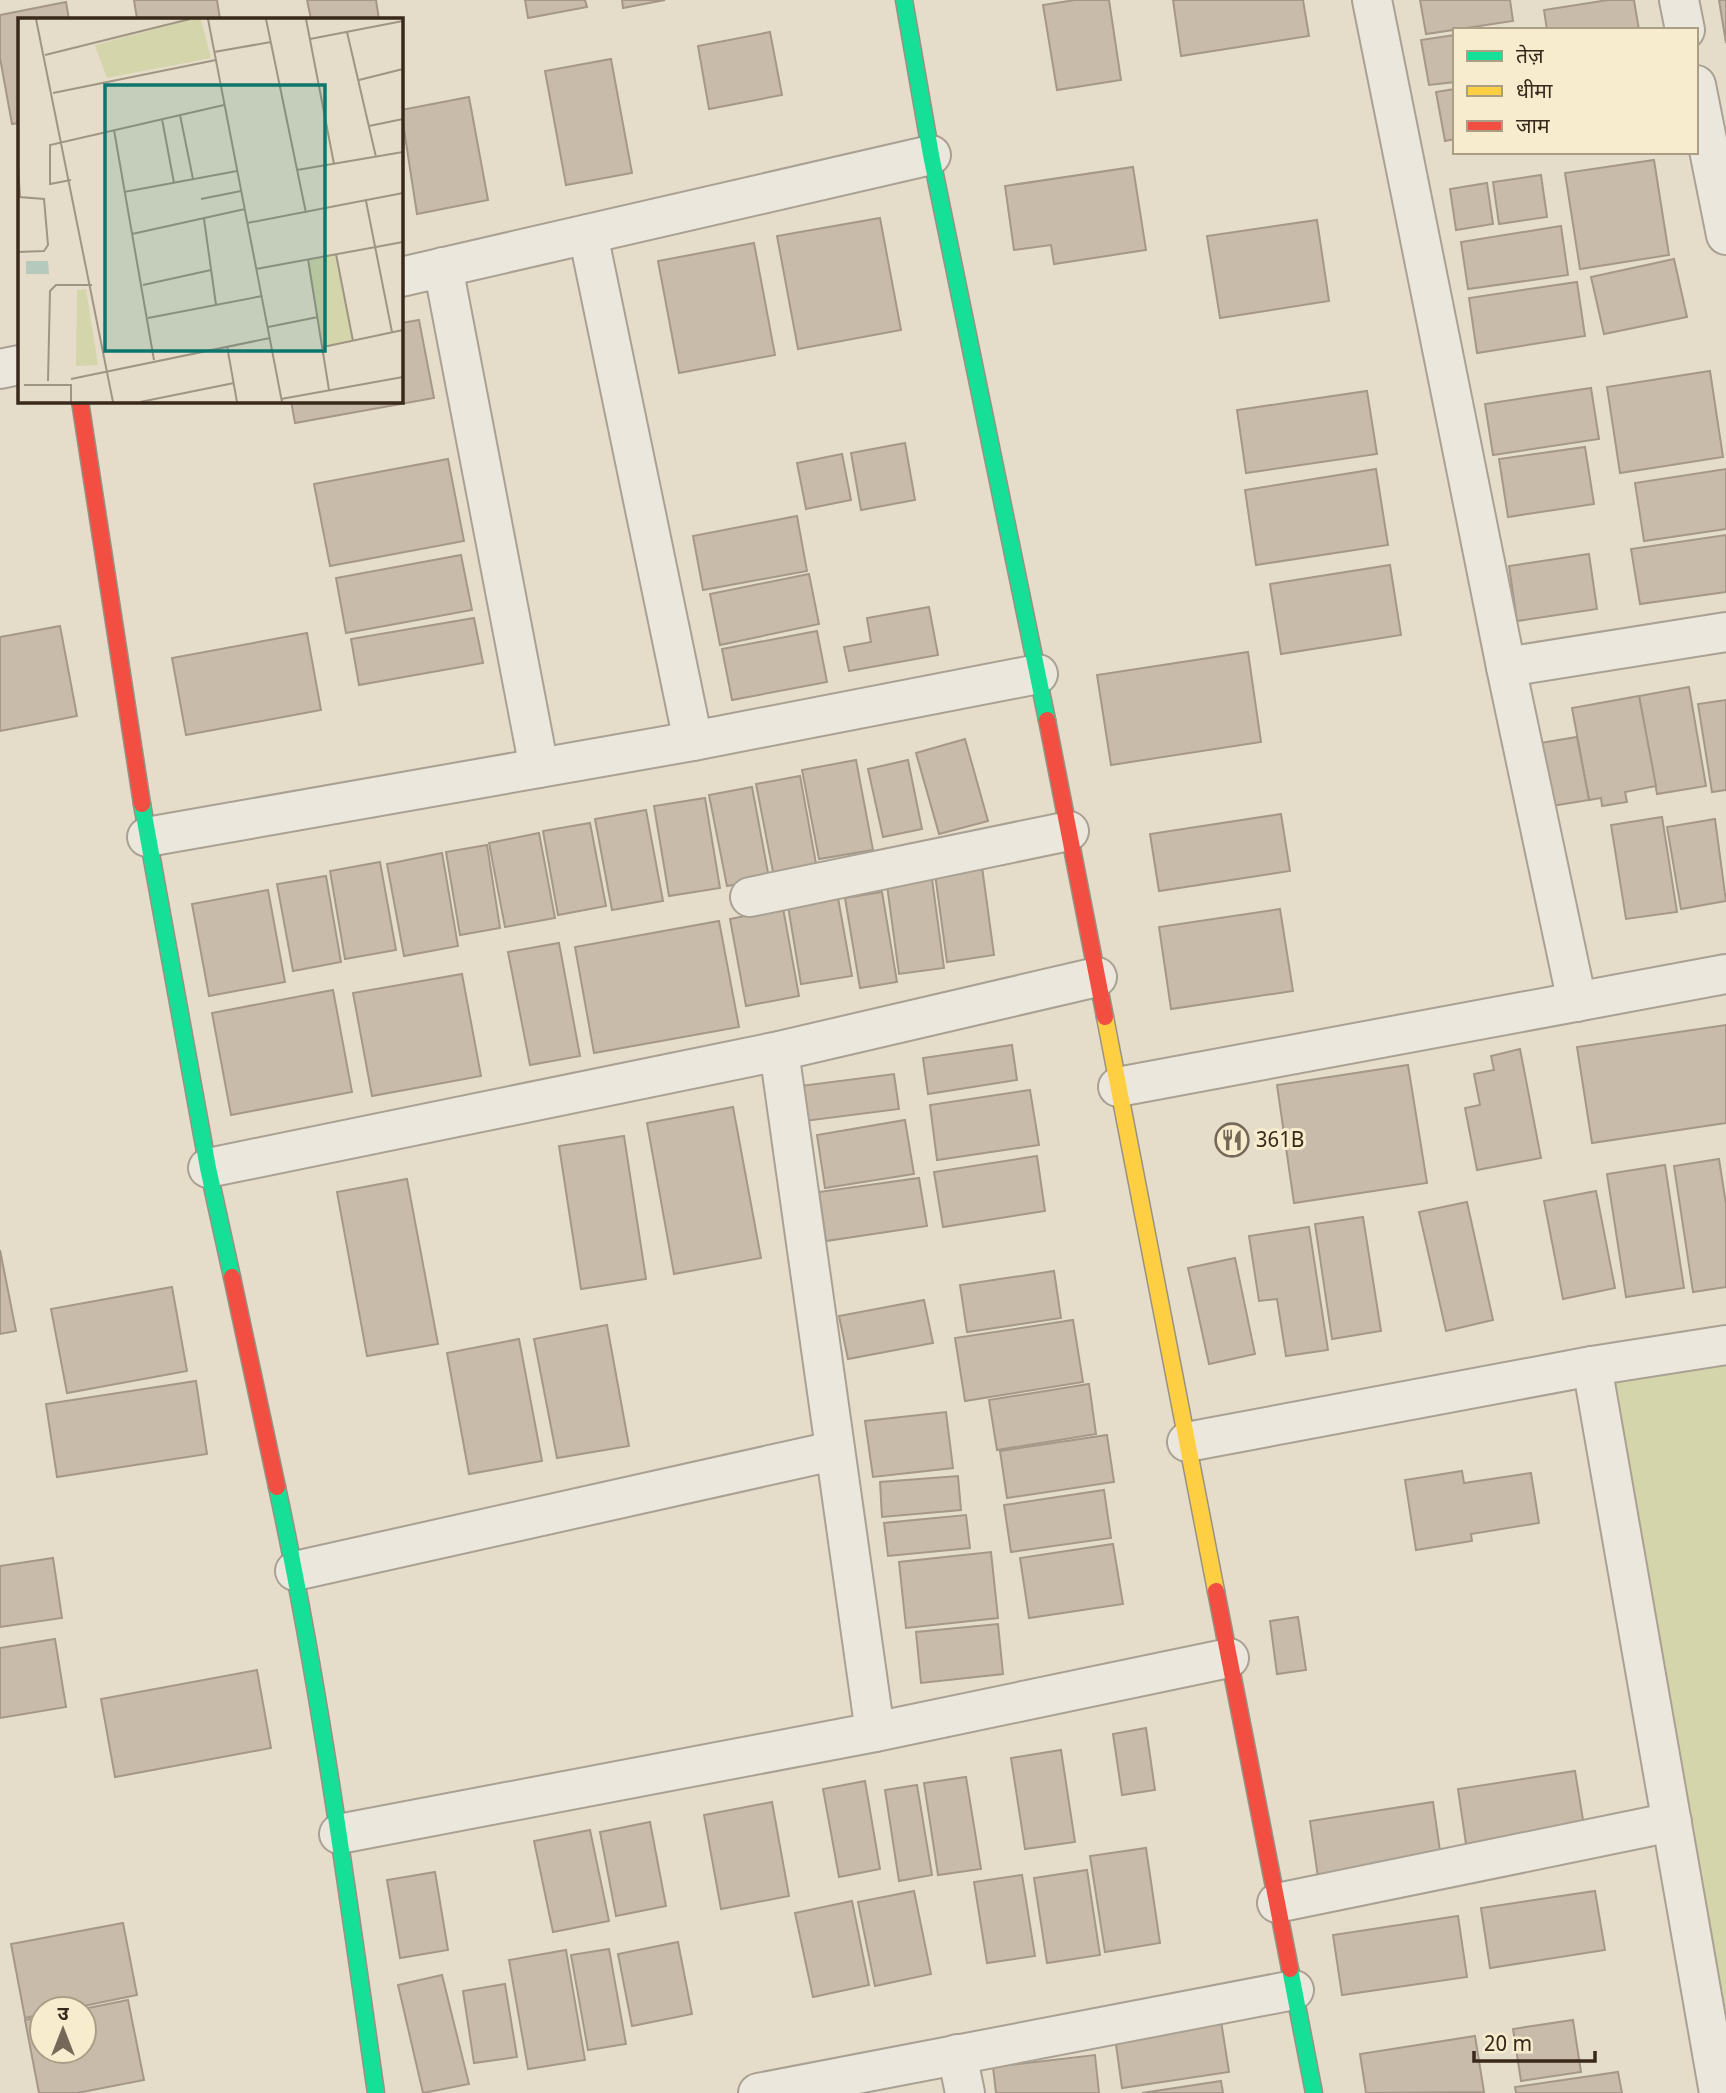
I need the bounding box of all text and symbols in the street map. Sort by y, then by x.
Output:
inset map [18,18,402,402]
legend [1453,28,1698,154]
text: तेज़ [1516,44,1544,72]
text: धीमा [1516,79,1553,107]
text: जाम [1516,114,1550,142]
restaurant icon: 361B [1213,1121,1251,1159]
place label: 361B [1256,1128,1304,1156]
north arrow [28,1995,98,2065]
text: उ [57,2003,69,2028]
scale bar [1474,2020,1595,2064]
text: 20 m [1484,2032,1532,2060]

